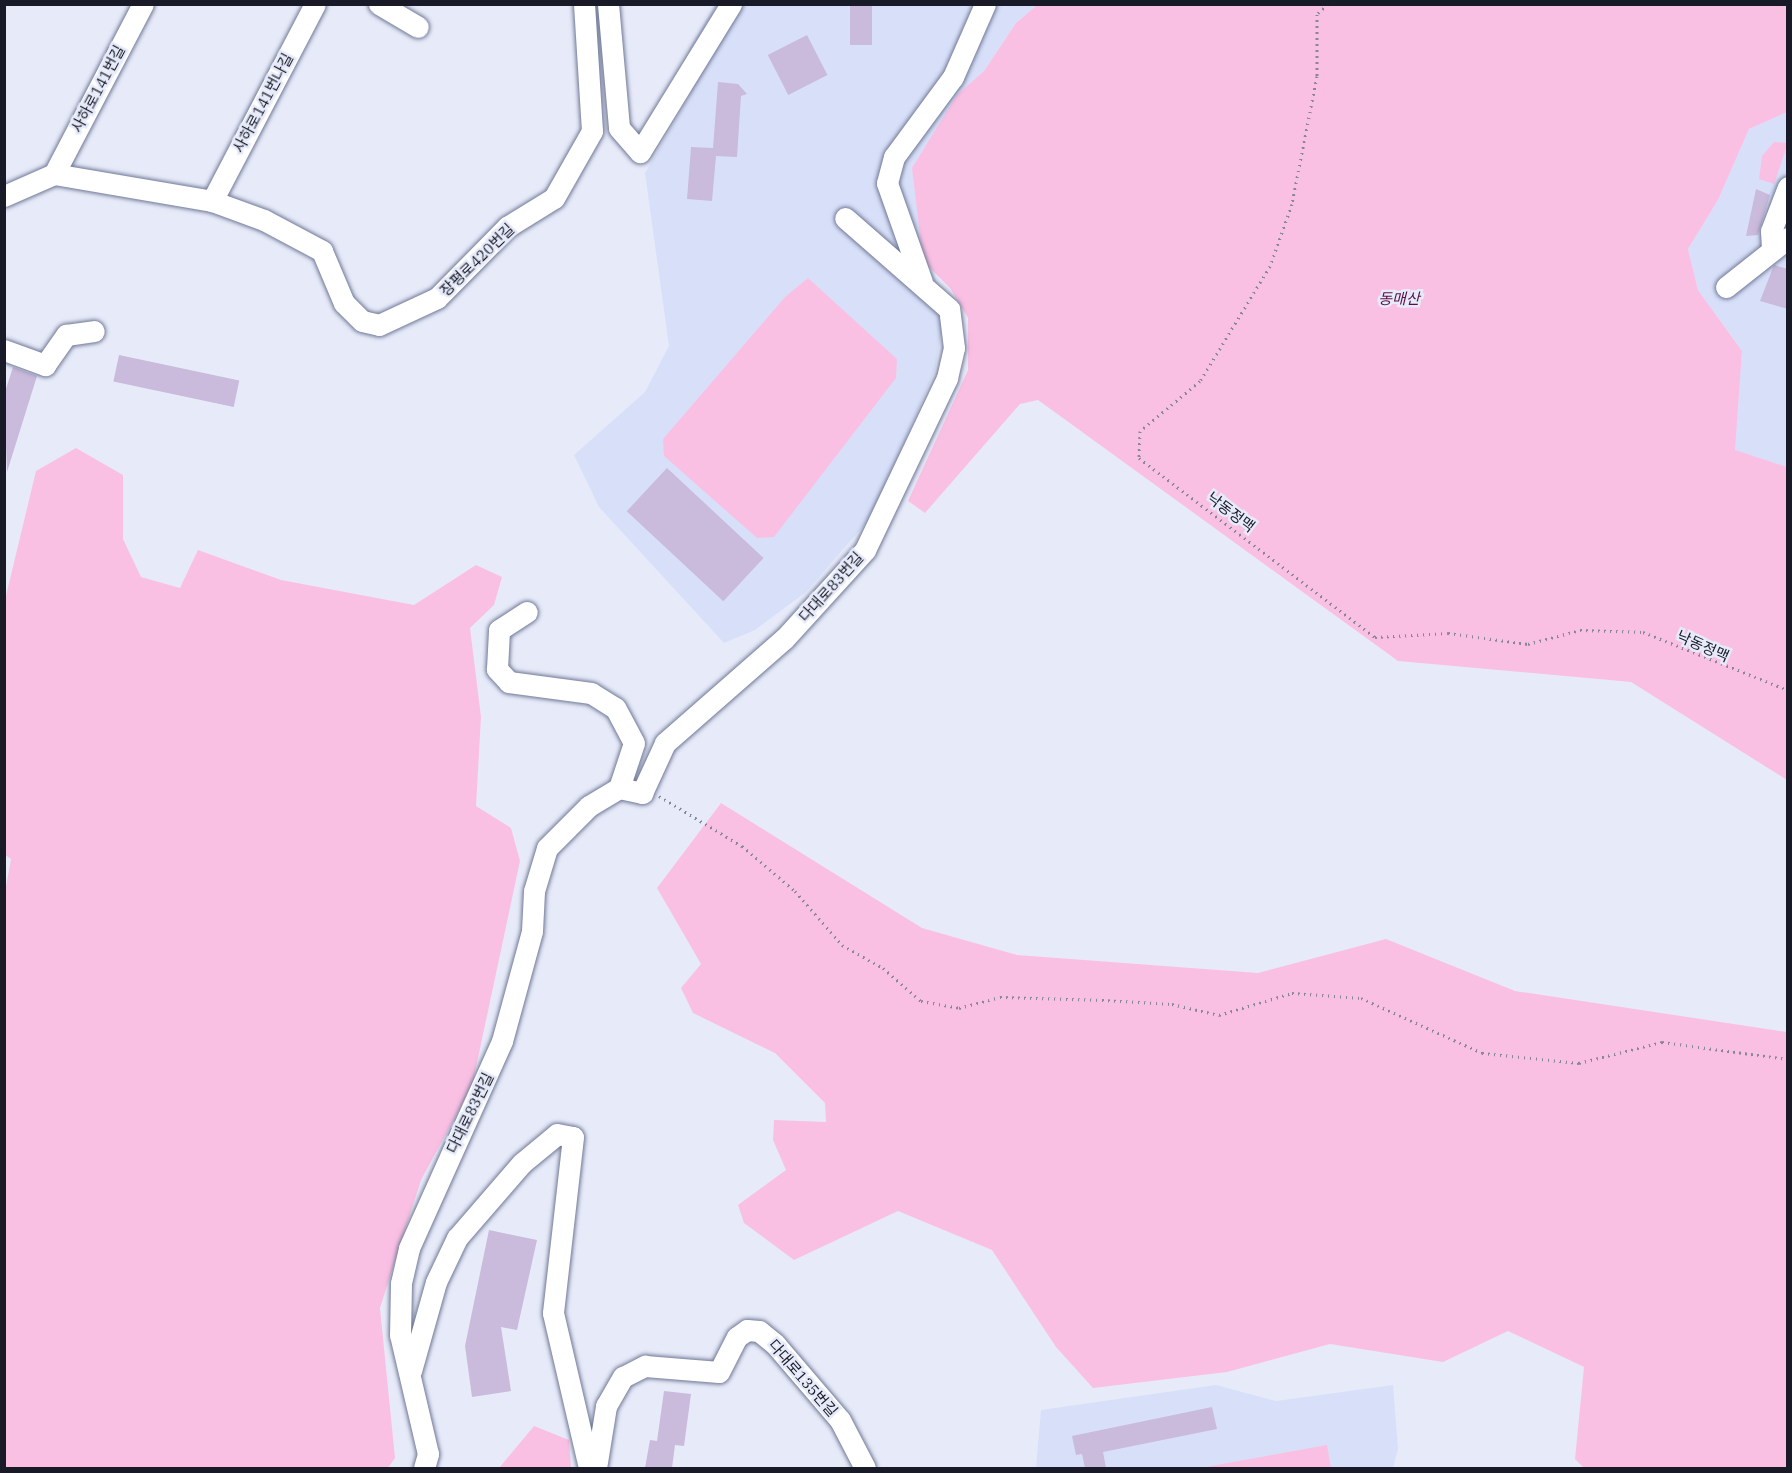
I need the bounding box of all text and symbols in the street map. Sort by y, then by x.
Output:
street label: 사하로141번길 [68,42,128,136]
street label: 사하로141번나길 [229,50,297,156]
street label: 장평로420번길 [436,220,518,300]
park label: 동매산 [1378,290,1420,308]
street label: 낙동정맥 [1204,488,1258,536]
street label: 다대로83번길 [795,549,867,625]
street label: 낙동정맥 [1674,627,1732,665]
street label: 다대로83번길 [443,1070,497,1156]
street label: 다대로135번길 [765,1336,841,1420]

